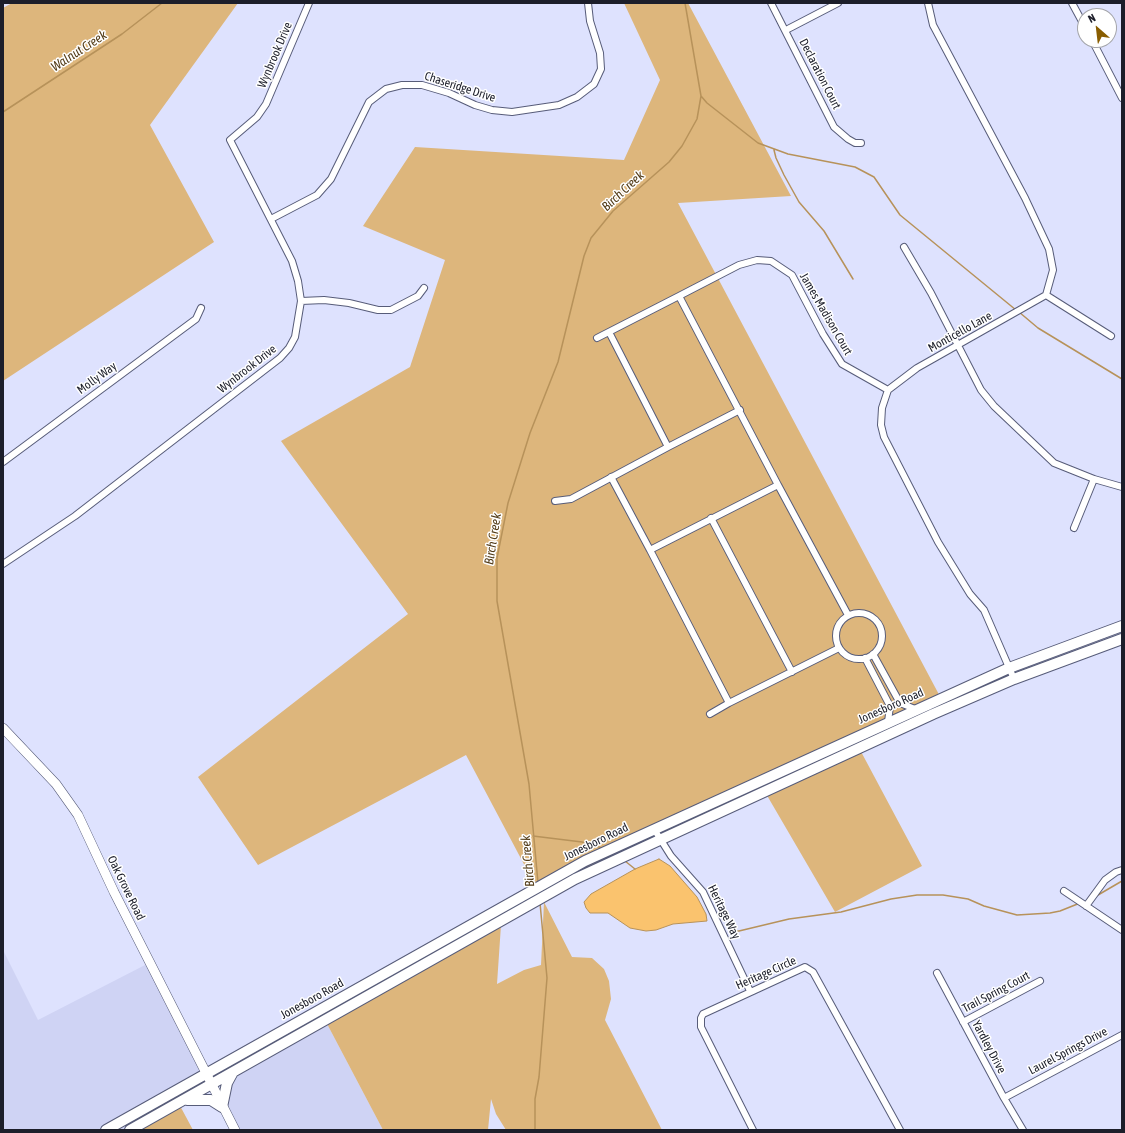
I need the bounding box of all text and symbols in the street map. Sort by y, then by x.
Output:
north arrow [1077,8,1117,48]
text: N [1086,11,1098,25]
street label: Wynbrook Drive [255,20,295,90]
water label: Walnut Creek [48,27,110,75]
street label: Declaration Court [796,36,844,112]
street label: Chaseridge Drive [423,69,497,105]
water label: Birch Creek [599,168,647,214]
street label: James Madison Court [797,270,855,358]
street label: Monticello Lane [926,309,994,355]
street label: Wynbrook Drive [215,342,279,396]
street label: Molly Way [74,359,120,397]
water label: Birch Creek [481,512,505,566]
street label: Jonesboro Road [856,685,926,727]
street label: Jonesboro Road [561,820,631,864]
water label: Birch Creek [518,834,538,888]
street label: Oak Grove Road [104,853,148,923]
street label: Heritage Way [705,882,743,942]
street label: Heritage Circle [734,953,798,993]
street label: Trail Spring Court [960,968,1032,1016]
street label: Jonesboro Road [278,976,346,1022]
street label: Yardley Drive [969,1018,1009,1076]
street label: Laurel Springs Drive [1026,1024,1110,1078]

